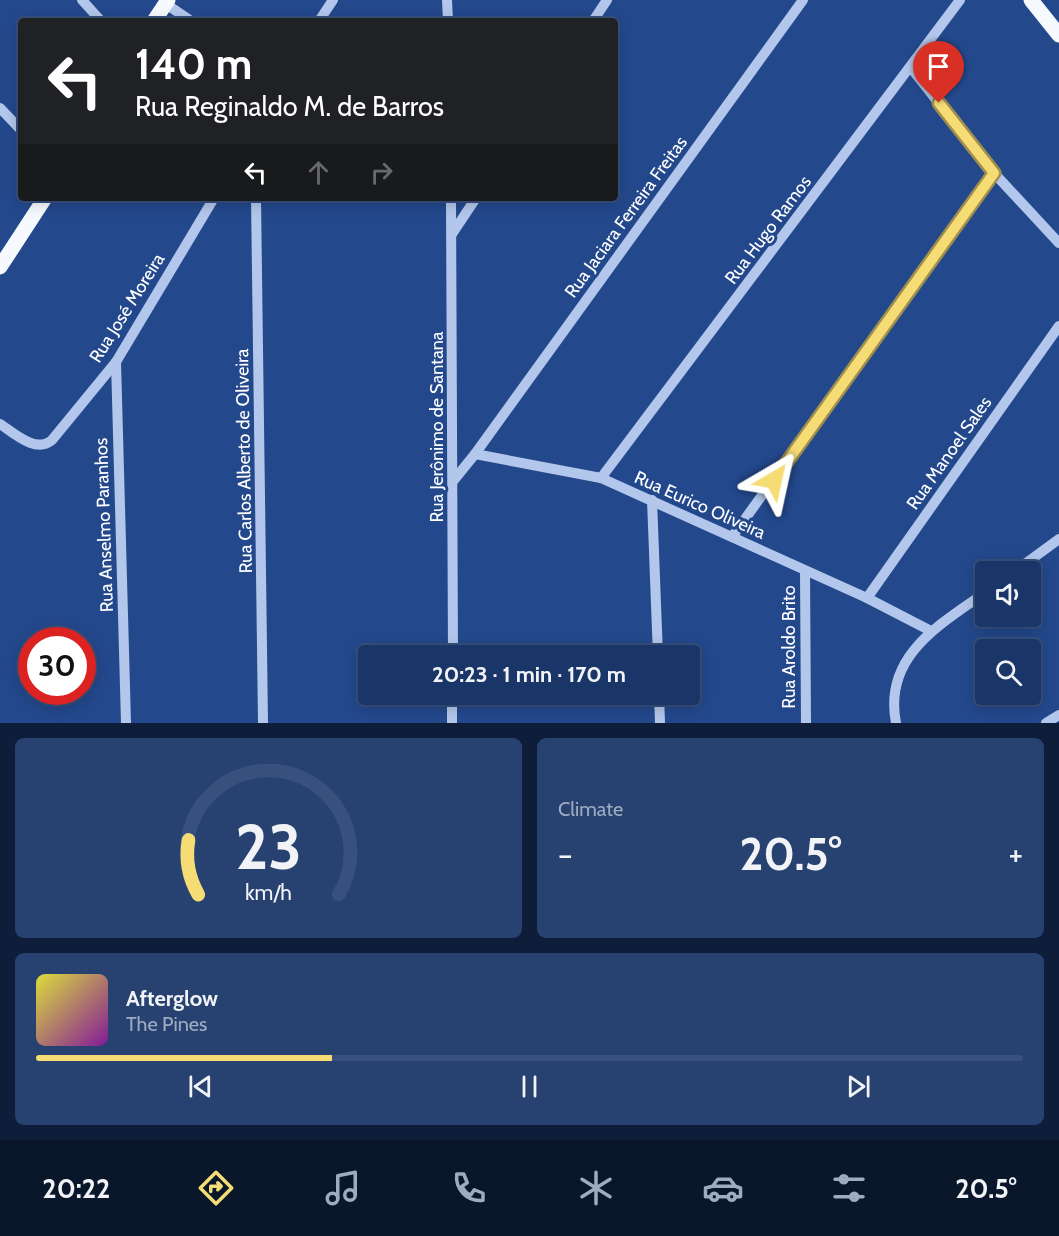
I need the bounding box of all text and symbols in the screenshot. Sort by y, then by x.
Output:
text: 140 m [135,38,252,90]
pin [913,41,964,103]
icon: left [36,42,114,120]
icon: arrive [922,50,955,83]
text: Rua Reginaldo M. de Barros [135,90,444,123]
street label: Rua Jaciara Ferreira Freitas [560,132,692,302]
icon: left [239,156,272,189]
icon: ahead [302,156,335,189]
icon: right [365,156,398,189]
street label: Rua Hugo Ramos [720,171,816,289]
street label: Rua José Moreira [85,249,170,367]
street label: Rua Jerônimo de Santana [426,331,448,523]
street label: Rua Carlos Alberto de Oliveira [231,348,257,574]
street label: Rua Manoel Sales [902,392,996,514]
street label: Rua Anselmo Paranhos [90,437,118,613]
position arrow [742,448,806,512]
street label: Rua Eurico Oliveira [631,466,769,544]
map controls [975,561,1041,705]
button: sound [975,561,1041,627]
street label: Rua Aroldo Brito [778,585,800,709]
speed limit sign: 30 [18,627,96,705]
button: search [975,639,1041,705]
text: 20:23 · 1 min · 170 m [432,661,626,688]
text: Climate [558,797,623,821]
text: 23 [235,809,302,885]
text: 20.5° [739,827,842,881]
text: − [558,834,573,874]
text: + [1008,834,1023,874]
text: km/h [245,879,292,905]
text: Afterglow [126,985,218,1012]
text: The Pines [126,1012,207,1036]
icon: previous [184,1070,217,1103]
icon: pause [513,1070,546,1103]
icon: next [842,1070,875,1103]
icon: directions [195,1167,237,1209]
icon: music [322,1167,364,1209]
icon: phone [448,1167,490,1209]
icon: climate [575,1167,617,1209]
icon: car [702,1167,744,1209]
icon: filters [828,1167,870,1209]
text: 20:22 [42,1172,110,1205]
text: 20.5° [955,1172,1017,1205]

